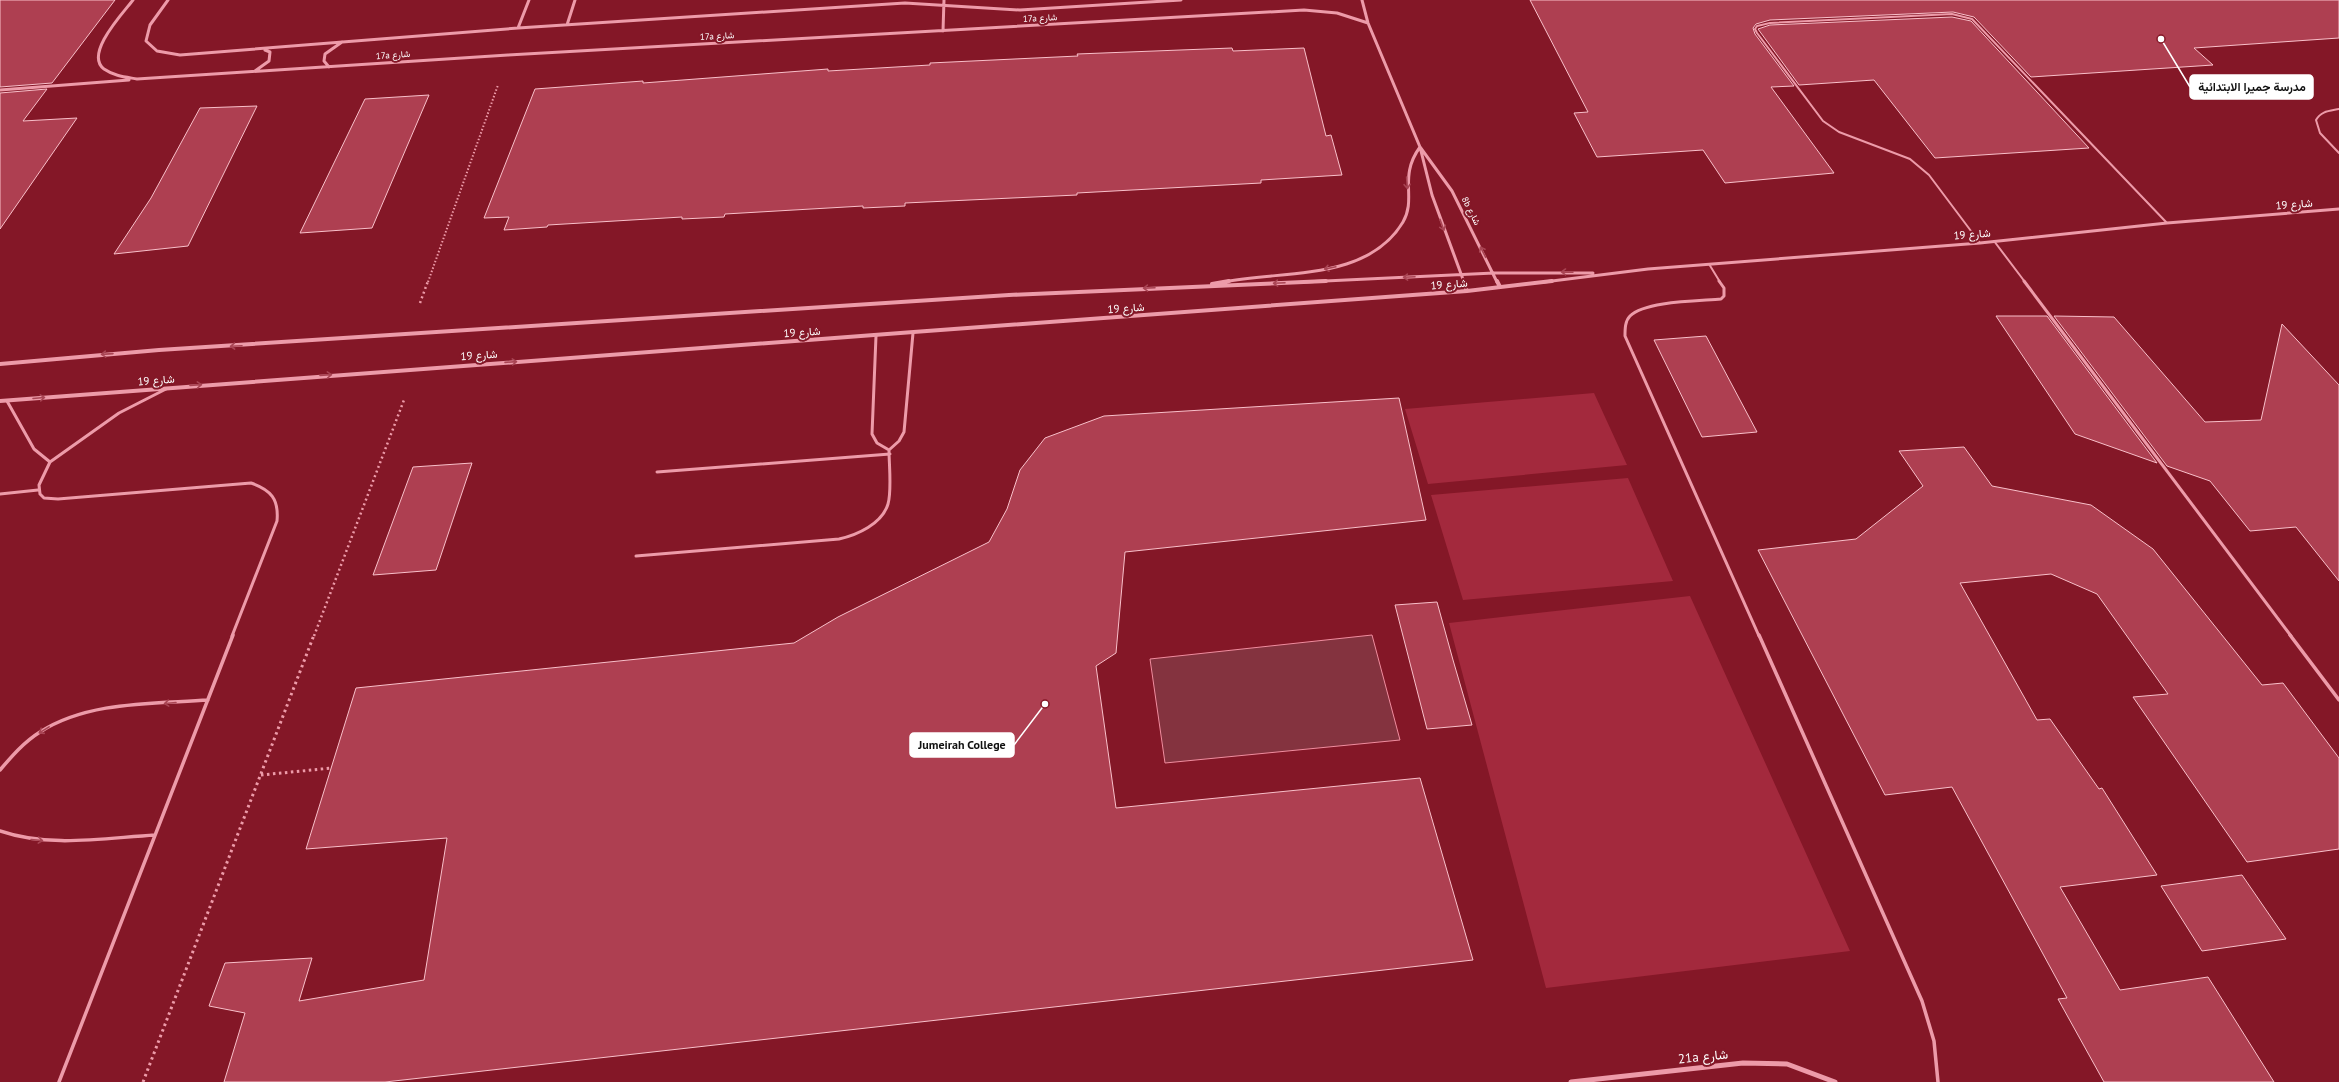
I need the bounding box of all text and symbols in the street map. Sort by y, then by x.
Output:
street label: 17a شارع [1023,11,1057,25]
street label: 17a شارع [700,29,734,43]
street label: 17a شارع [375,48,411,62]
callout: مدرسة جميرا الابتدائية [2190,75,2313,99]
text: مدرسة جميرا الابتدائية [2198,79,2306,95]
one-way arrow [1404,176,1411,189]
street label: 8b شارع [1459,195,1483,227]
street label: شارع 19 [2275,195,2313,214]
one-way arrow [1439,218,1447,230]
street label: شارع 19 [1953,225,1991,244]
one-way arrow [1479,246,1486,258]
one-way arrow [1323,264,1336,272]
one-way arrow [1561,268,1574,276]
one-way arrow [1403,273,1416,281]
street label: شارع 19 [1430,275,1468,294]
one-way arrow [1273,279,1286,286]
one-way arrow [1143,285,1156,292]
street label: شارع 19 [1107,300,1145,317]
street label: شارع 19 [783,324,821,341]
one-way arrow [230,342,243,349]
street label: شارع 19 [460,347,498,364]
one-way arrow [101,351,114,358]
one-way arrow [504,358,517,365]
street label: شارع 19 [137,371,175,390]
one-way arrow [319,372,332,379]
one-way arrow [189,382,202,389]
one-way arrow [32,394,45,402]
one-way arrow [164,700,177,707]
one-way arrow [38,727,50,735]
callout: Jumeirah College [910,733,1014,757]
text: Jumeirah College [917,737,1006,752]
one-way arrow [30,836,43,844]
street label: 21a شارع [1677,1045,1729,1069]

